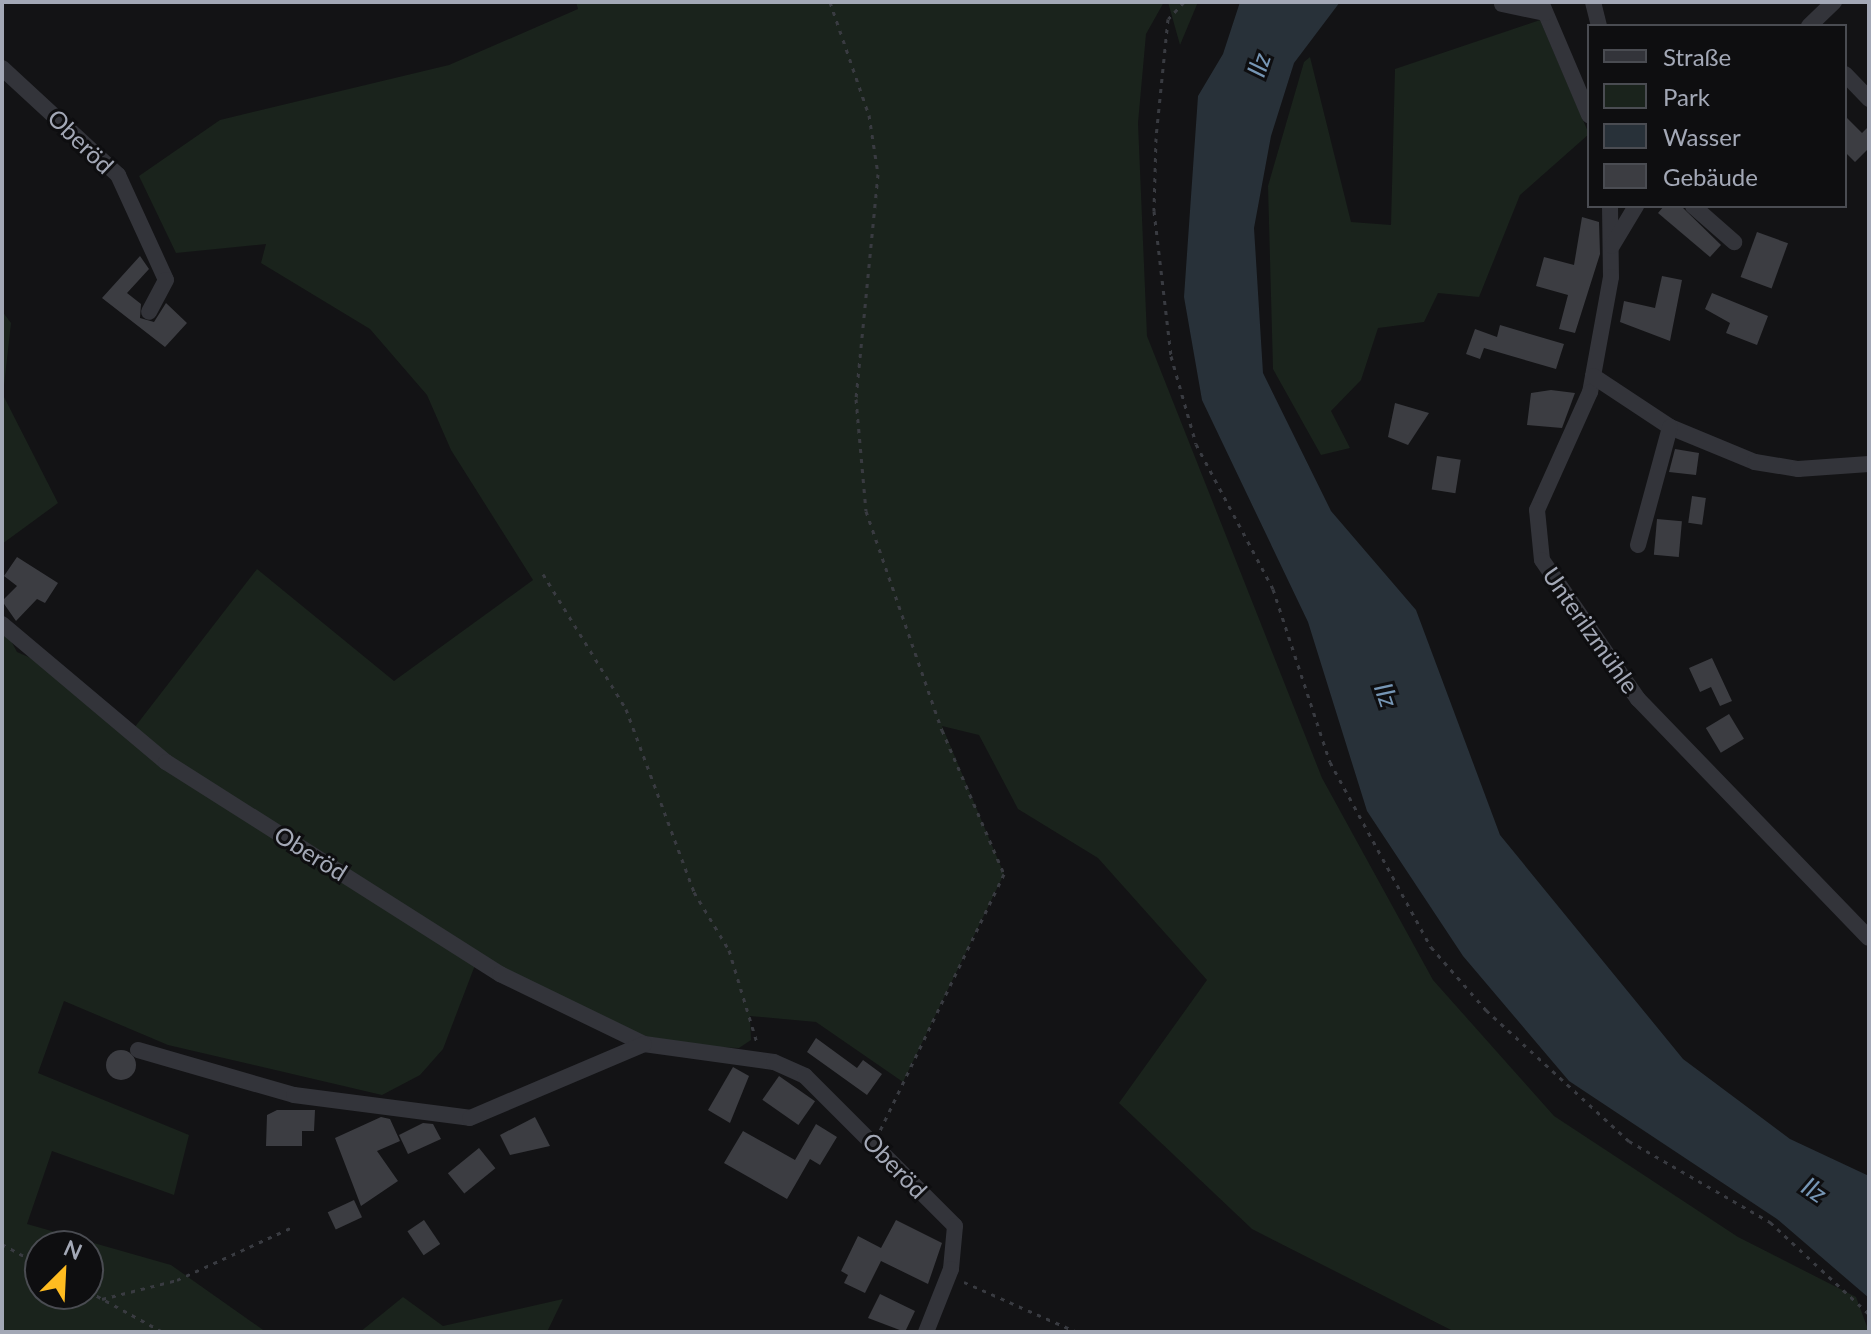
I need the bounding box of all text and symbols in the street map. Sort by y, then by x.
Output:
legend [1587,24,1847,208]
text: Straße [1663,42,1731,71]
water label: Ilz [1240,49,1278,81]
text: Park [1663,82,1710,111]
street label: Oberöd [42,103,120,179]
text: Wasser [1663,122,1741,151]
text: Gebäude [1663,162,1758,191]
street label: Unterilzmühle [1537,561,1645,699]
water label: Ilz [1367,679,1405,711]
street label: Oberöd [269,819,353,887]
street label: Oberöd [857,1126,933,1204]
water label: Ilz [1795,1170,1833,1210]
north arrow [24,1230,104,1310]
text: N [60,1234,86,1265]

